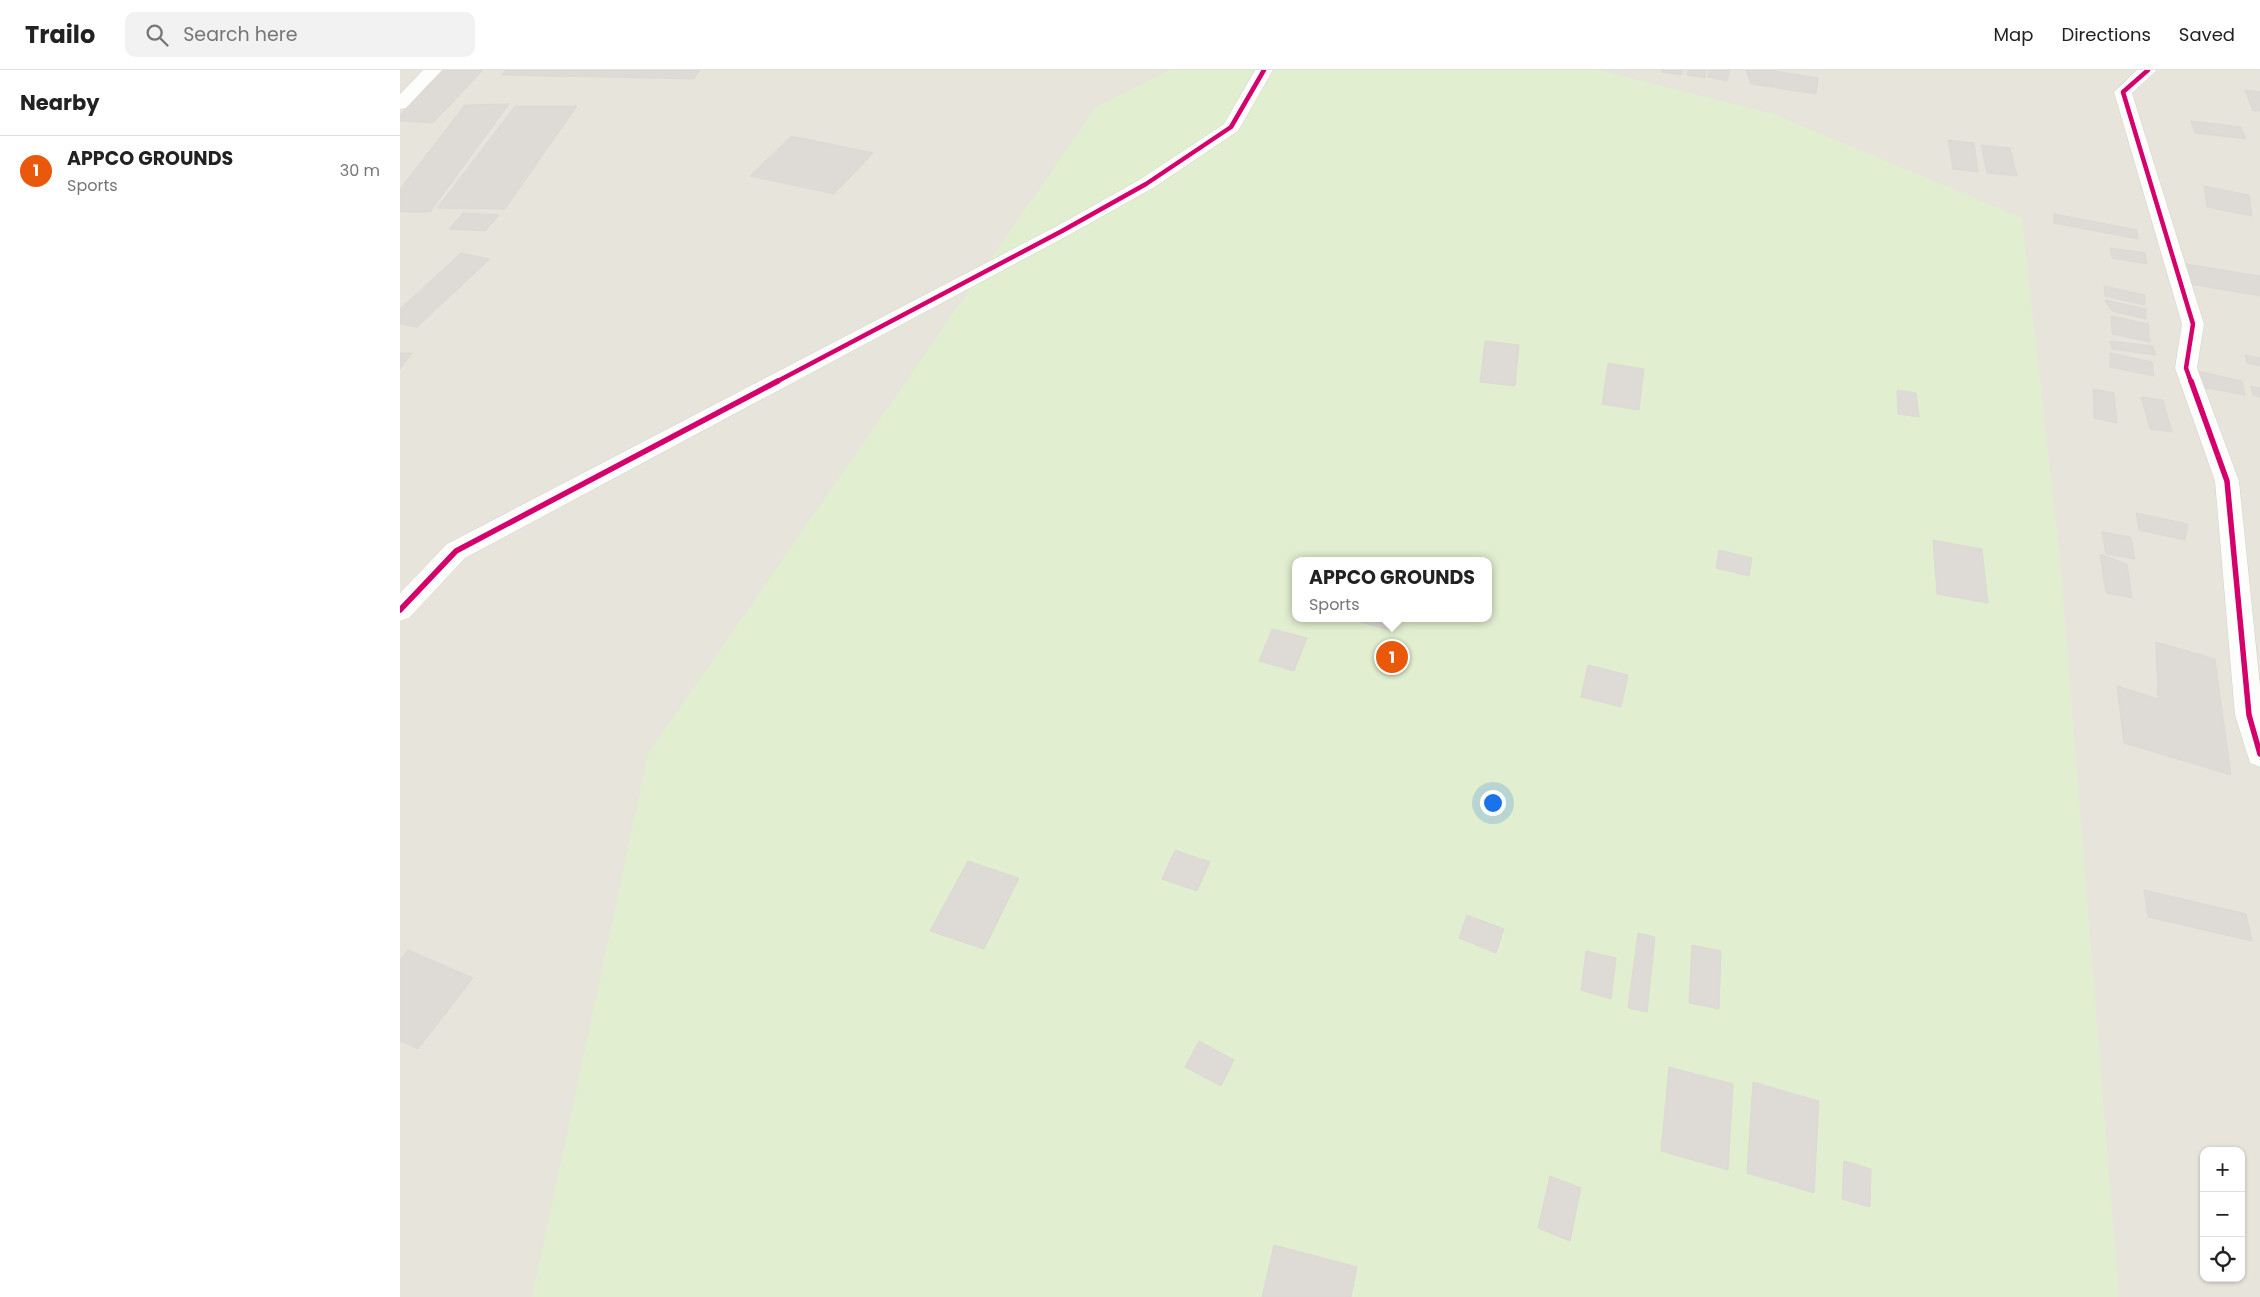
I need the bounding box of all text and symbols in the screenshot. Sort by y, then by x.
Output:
search box [125,12,475,57]
text: Trailo [25,18,95,51]
icon: search [143,21,171,49]
text: Search here [183,21,298,48]
text: Map [1994,22,2033,47]
text: Directions [2061,22,2151,47]
text: Saved [2179,22,2235,47]
text: Nearby [20,88,100,117]
text: APPCO GROUNDS [67,145,233,172]
text: 1 [33,159,39,182]
text: 30 m [340,159,380,182]
text: Sports [67,174,118,197]
popup [1292,557,1492,622]
text: APPCO GROUNDS [1309,564,1475,591]
text: Sports [1309,593,1360,616]
pin: 1 [1376,638,1408,676]
your location [1480,790,1506,816]
map controls [2200,1147,2245,1282]
button: + [2200,1147,2245,1192]
button: − [2200,1192,2245,1237]
button: locate [2200,1237,2245,1282]

